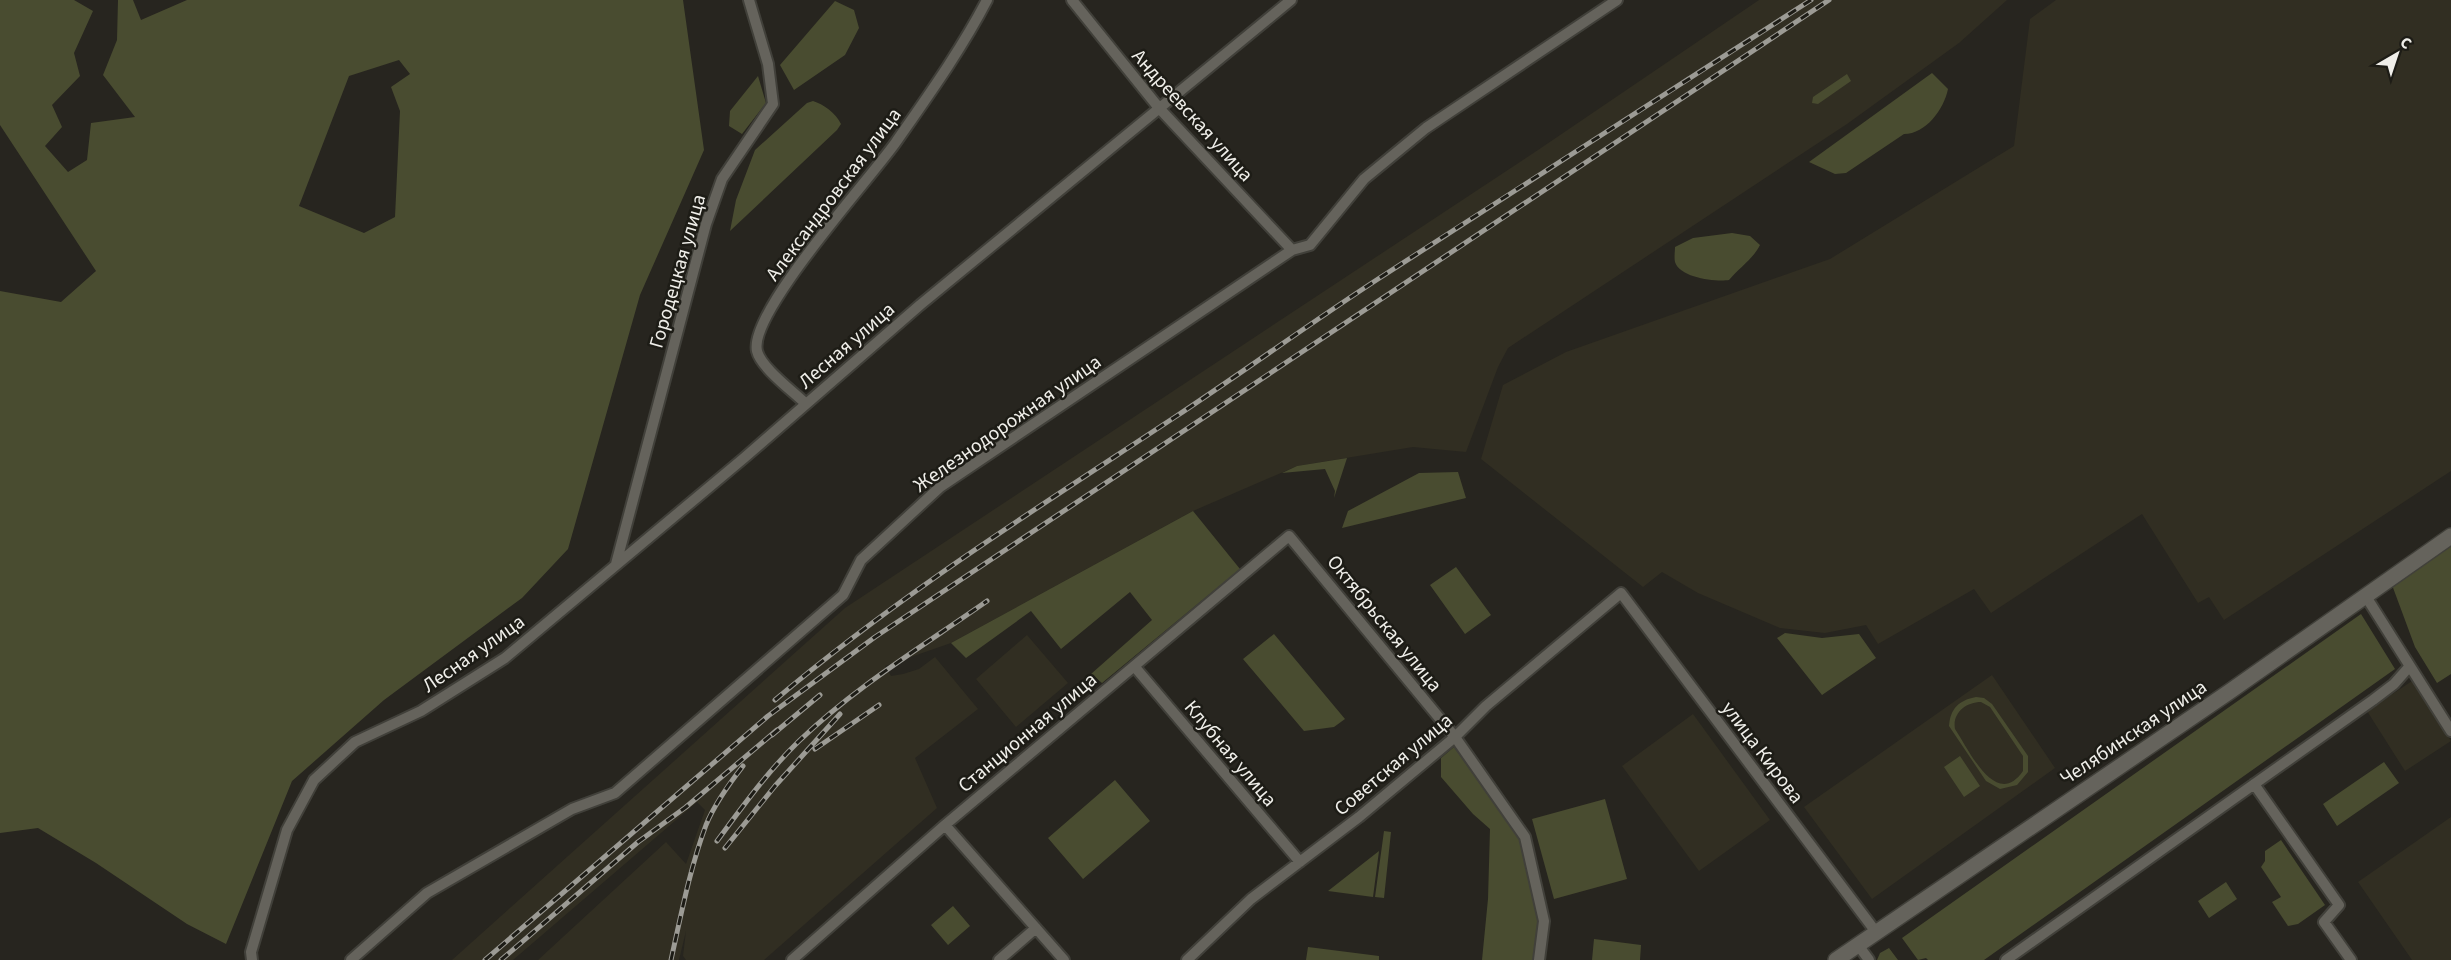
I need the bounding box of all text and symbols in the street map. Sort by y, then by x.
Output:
north arrow [2367,24,2427,84]
text: С [2395,32,2416,55]
street label: Андреевская улица [1125,43,1259,188]
street label: Александровская улица [759,102,908,287]
street label: Городецкая улица [643,191,713,352]
street label: Лесная улица [792,296,901,396]
street label: Железнодорожная улица [908,348,1107,499]
street label: Октябрьская улица [1320,549,1448,698]
street label: Лесная улица [417,608,531,700]
street label: Станционная улица [952,666,1103,799]
street label: Челябинская улица [2054,673,2213,792]
street label: Клубная улица [1177,695,1283,813]
street label: улица Кирова [1714,696,1810,810]
street label: Советская улица [1328,707,1459,823]

